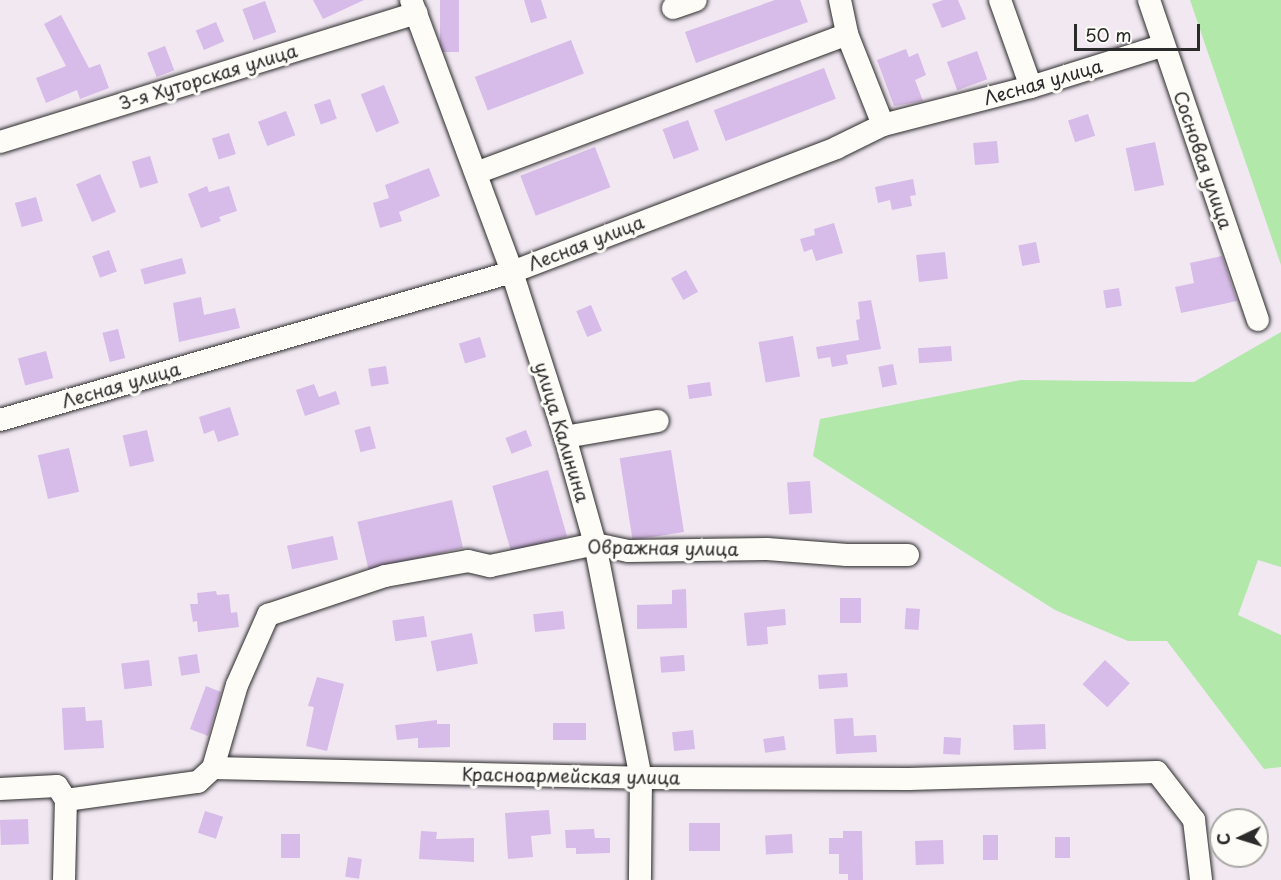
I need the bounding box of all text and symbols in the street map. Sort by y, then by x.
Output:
scale bar [1077,12,1203,50]
text: 50 m [1085,21,1132,48]
street label: 3-я Хуторская улица [115,39,301,115]
street label: Лесная улица [981,55,1105,109]
street label: Сосновая улица [1169,88,1237,232]
street label: Лесная улица [525,211,647,275]
street label: Лесная улица [59,358,183,412]
street label: улица Калинина [530,359,594,505]
street label: Овражная улица [587,536,739,560]
street label: Красноармейская улица [461,763,681,789]
north arrow [1209,808,1269,868]
text: С [1211,832,1235,846]

